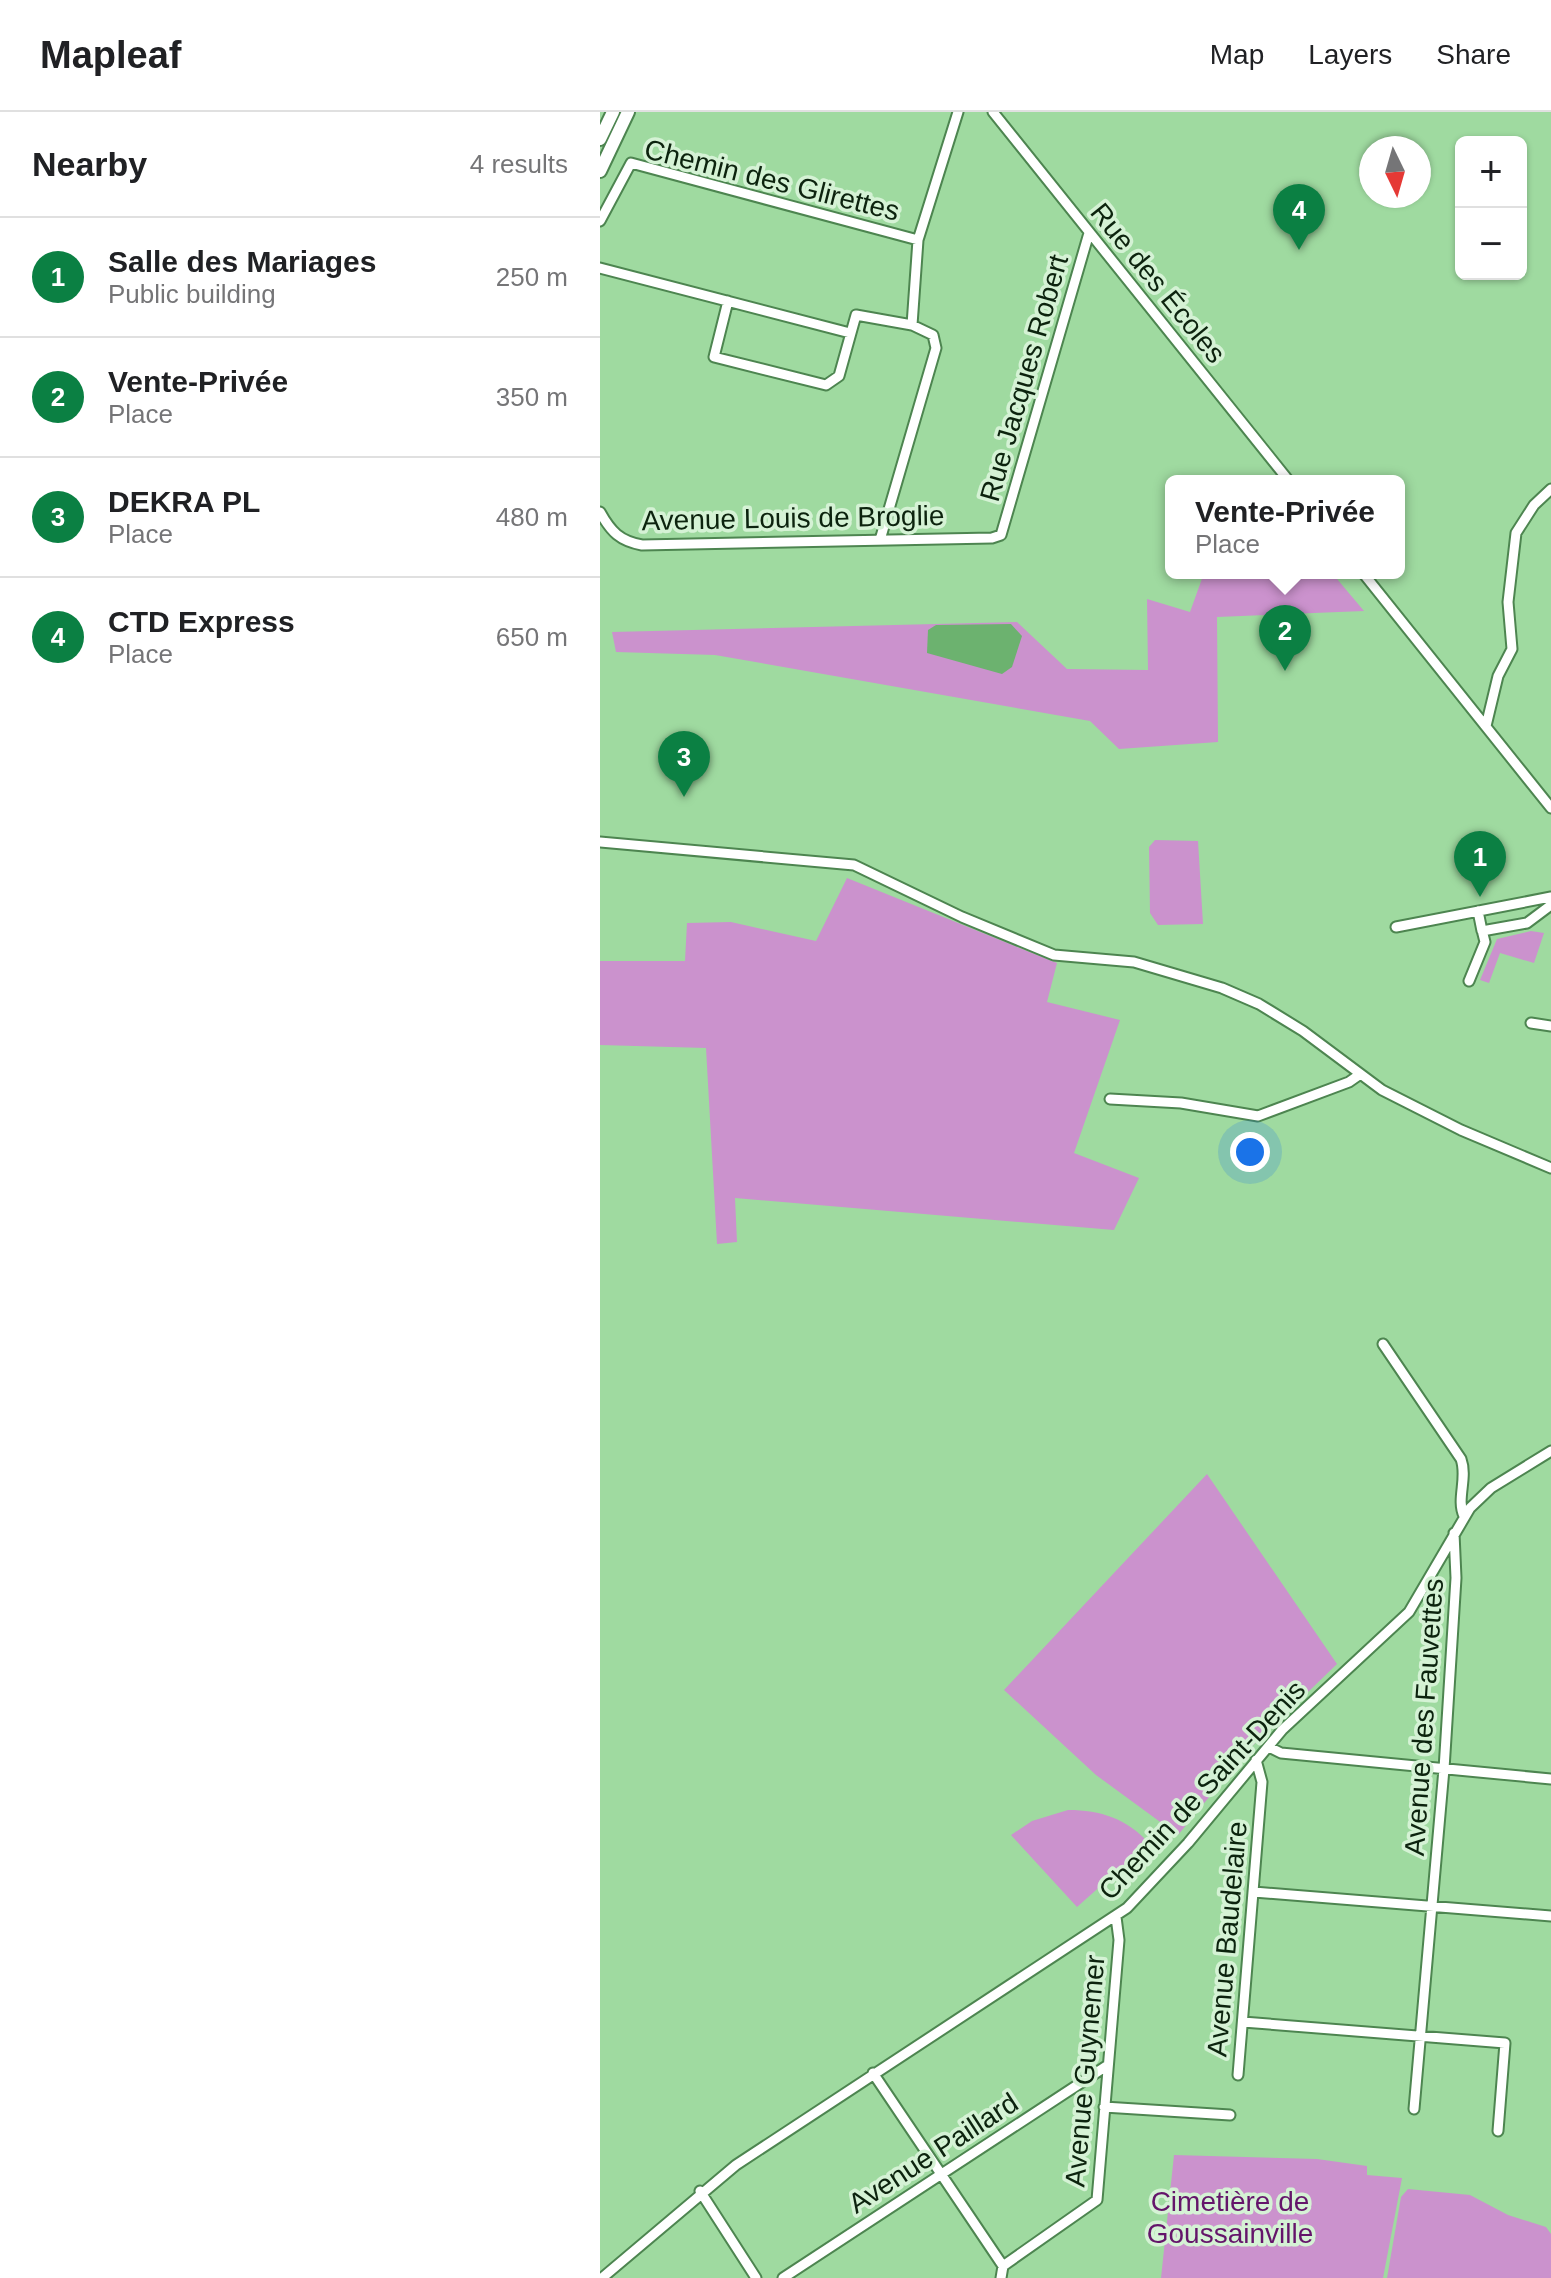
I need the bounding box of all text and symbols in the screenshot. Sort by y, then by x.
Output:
text: Mapleaf [40,34,181,76]
text: Map [1210,39,1264,70]
text: Layers [1308,39,1392,70]
text: Share [1436,39,1511,70]
street label: Chemin des Glirettes [641,133,903,227]
north arrow [1359,136,1431,208]
map controls [1455,136,1527,280]
button: + [1455,136,1527,208]
text: Nearby [32,145,147,183]
text: 4 results [470,149,568,179]
pin: 4 [1273,184,1325,250]
street label: Rue des Écoles [1084,197,1232,369]
button: − [1455,208,1527,280]
text: Salle des Mariages [108,245,376,278]
street label: Rue Jacques Robert [974,251,1074,505]
text: 1 [51,262,65,292]
text: 250 m [496,262,568,292]
text: Public building [108,279,276,309]
text: Vente-Privée [108,365,288,398]
text: 2 [51,382,65,412]
text: 350 m [496,382,568,412]
text: Place [108,399,173,429]
popup [1165,475,1405,579]
text: DEKRA PL [108,485,260,518]
text: Vente-Privée [1195,495,1375,528]
street label: Avenue Louis de Broglie [641,500,945,536]
text: 3 [51,502,65,532]
text: 480 m [496,502,568,532]
text: Place [108,519,173,549]
text: Place [1195,529,1260,559]
text: CTD Express [108,605,295,638]
pin: 2 [1259,605,1311,671]
text: 4 [51,622,65,652]
text: 650 m [496,622,568,652]
text: Place [108,639,173,669]
pin: 3 [658,731,710,797]
pin: 1 [1454,831,1506,897]
your location [1230,1132,1270,1172]
street label: Avenue des Fauvettes [1399,1577,1449,1857]
street label: Chemin de Saint-Denis [1092,1674,1312,1906]
street label: Avenue Baudelaire [1201,1820,1253,2058]
street label: Avenue Guynemer [1059,1954,1111,2188]
street label: Avenue Paillard [843,2087,1023,2219]
park label: Cimetière de Goussainville [1147,2186,1313,2249]

